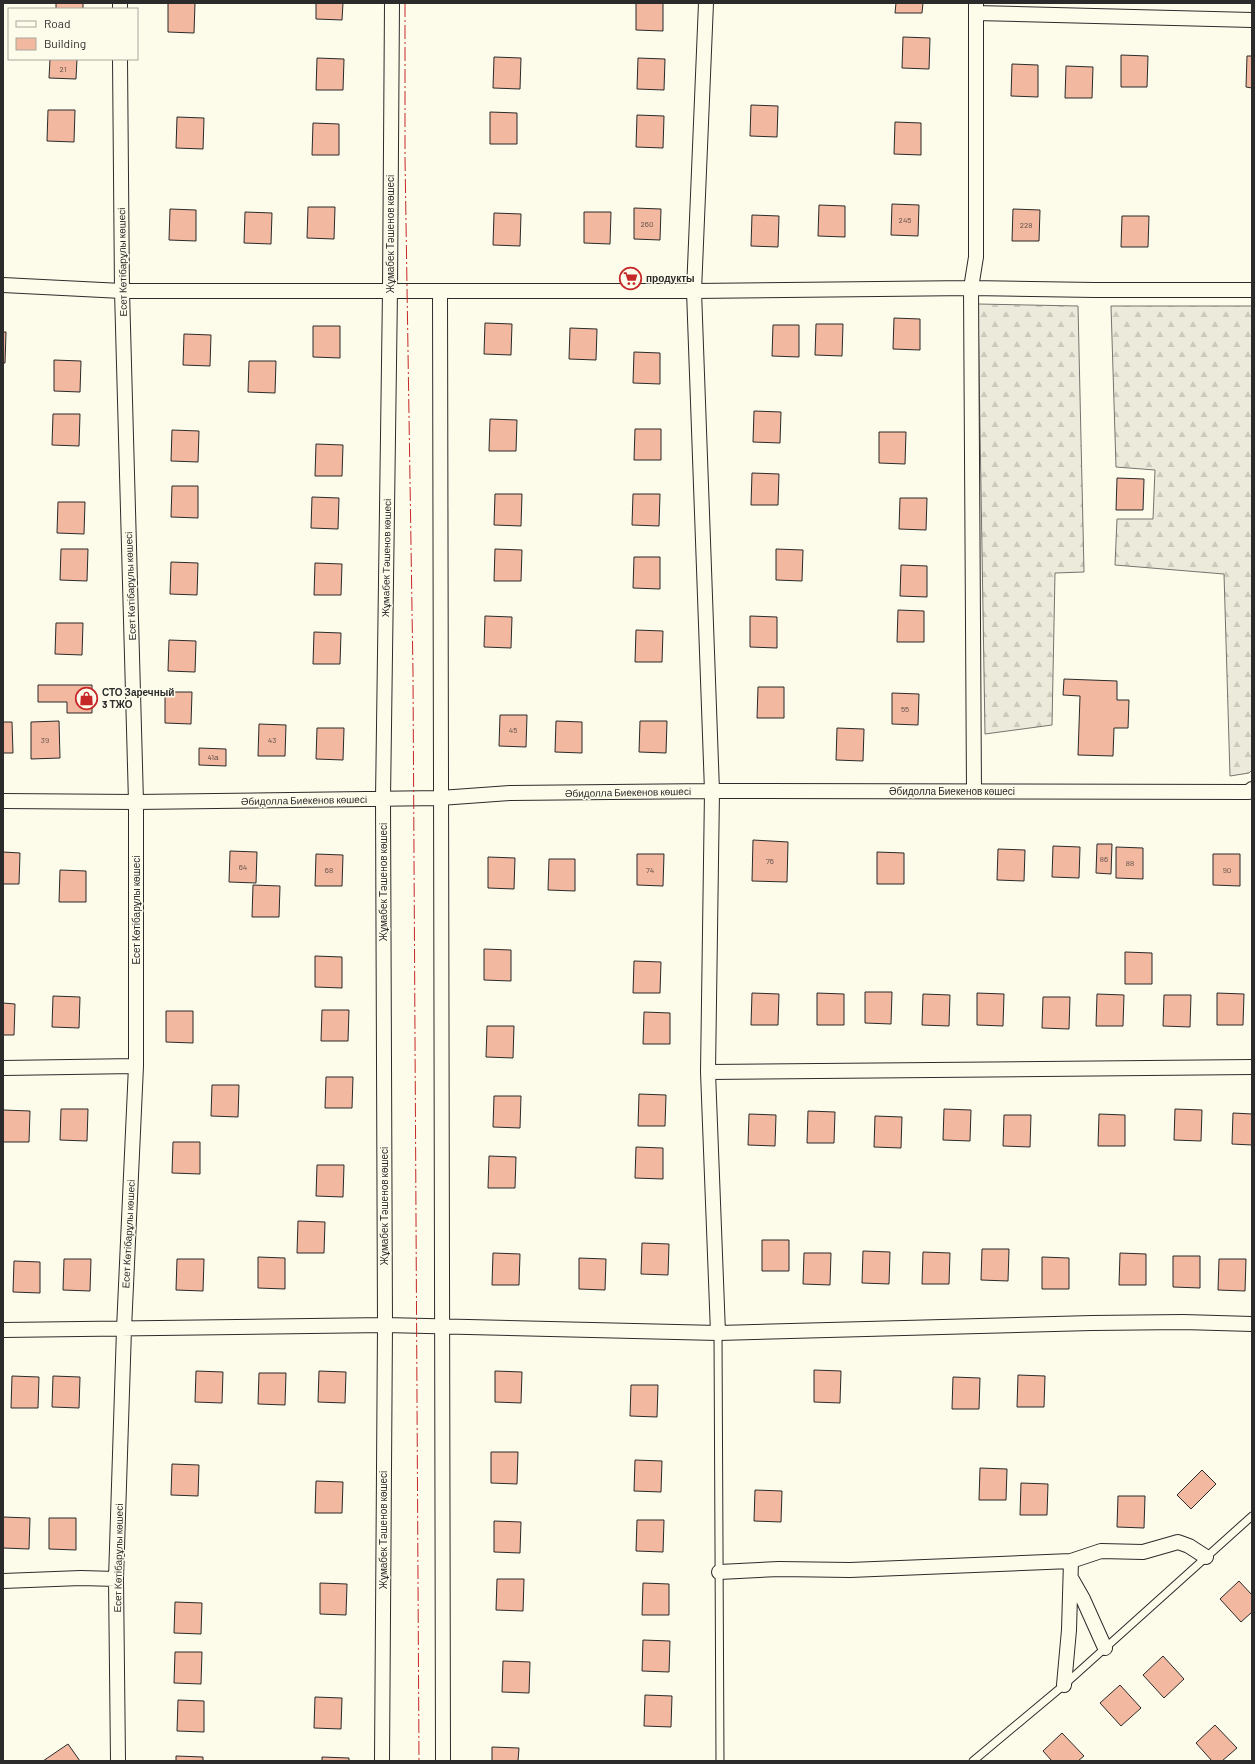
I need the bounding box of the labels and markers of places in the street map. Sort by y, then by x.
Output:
supermarket icon: продукты [617,265,643,291]
place label: продукты [646,272,695,284]
shop icon: СТО Заречный 3 ТЖО [73,685,99,711]
place label: СТО Заречный 3 ТЖО [102,686,174,710]

